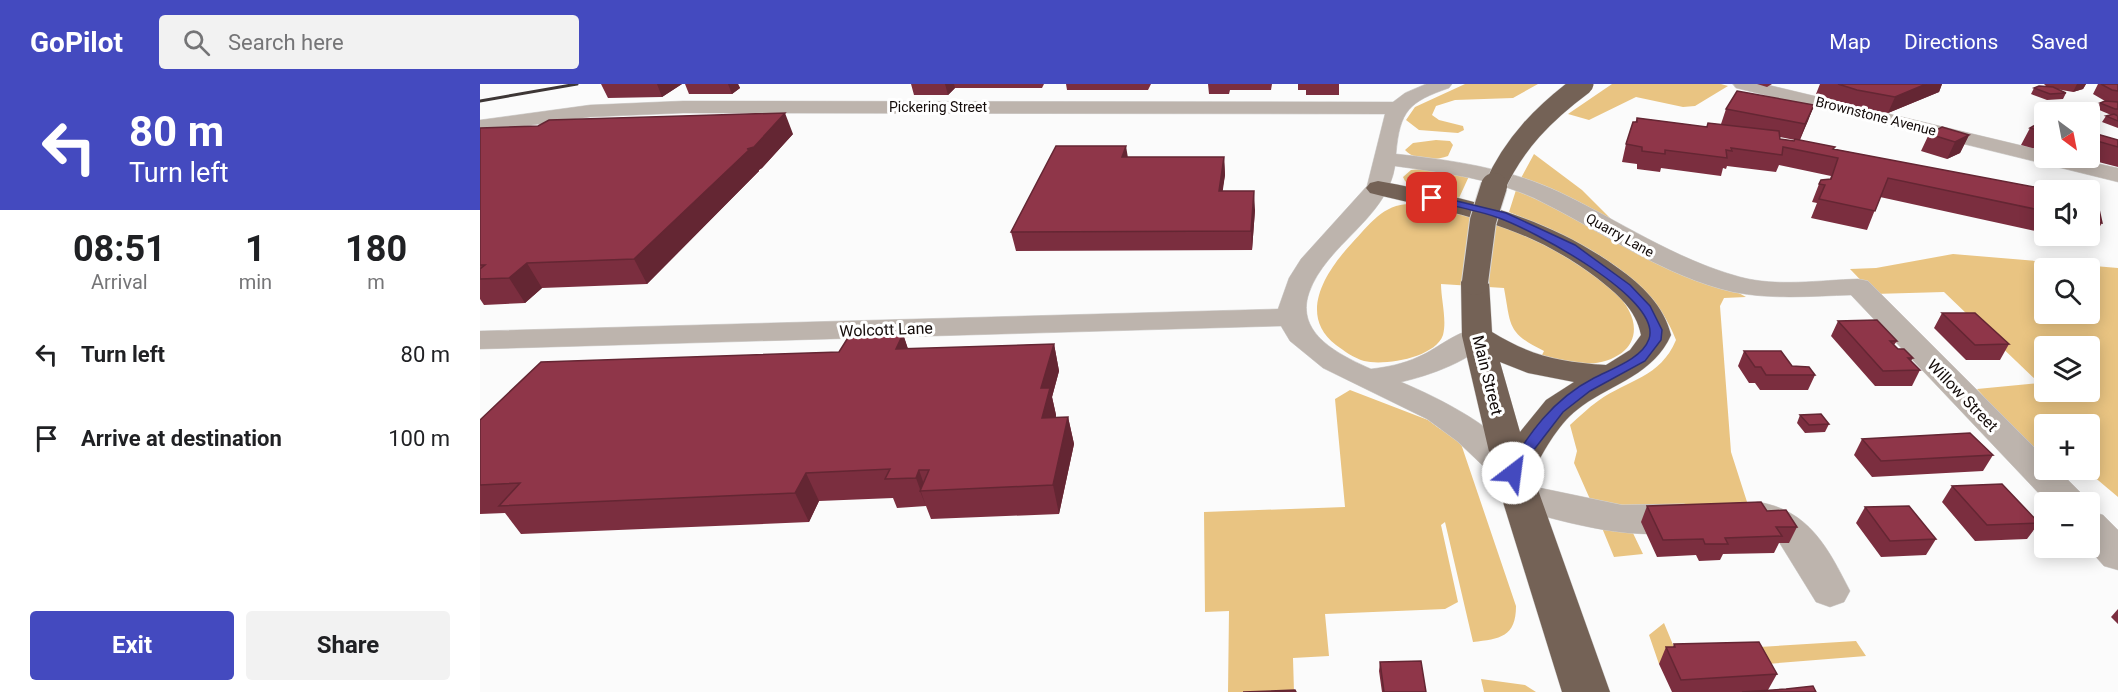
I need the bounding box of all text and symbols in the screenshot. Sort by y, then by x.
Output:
search box [159,15,579,69]
text: GoPilot [30,26,123,59]
icon: search [180,26,213,59]
text: Search here [228,30,344,55]
text: Map [1829,30,1871,54]
text: Directions [1904,30,1998,54]
text: Saved [2031,30,2088,54]
street label: Brownstone Avenue [1814,93,1938,139]
street label: Pickering Street [889,99,987,115]
north arrow [2034,102,2100,168]
map controls [2034,102,2100,558]
text: 80 m [129,107,224,156]
icon: left [30,108,108,186]
text: Turn left [129,157,229,189]
pin [1406,172,1457,223]
button: sound [2034,180,2100,246]
icon: arrive [1415,181,1448,214]
street label: Quarry Lane [1583,210,1657,260]
text: 08:51 [73,228,166,270]
text: 1 [245,228,266,270]
text: 180 [345,228,407,270]
button: search [2034,258,2100,324]
text: Arrival [91,270,148,294]
text: min [239,270,272,294]
text: m [367,270,385,294]
street label: Wolcott Lane [839,318,933,341]
street label: Main Street [1468,333,1507,417]
button: layers [2034,336,2100,402]
icon: left [30,338,63,371]
text: Turn left [81,342,165,367]
text: 80 m [401,342,450,367]
street label: Willow Street [1923,355,2002,435]
button: + [2034,414,2100,480]
icon: arrive [30,422,63,455]
text: Arrive at destination [81,426,282,451]
text: 100 m [388,426,450,451]
position arrow [1481,441,1545,505]
button: − [2034,492,2100,558]
button: Exit [30,611,234,680]
button: Share [246,611,450,680]

